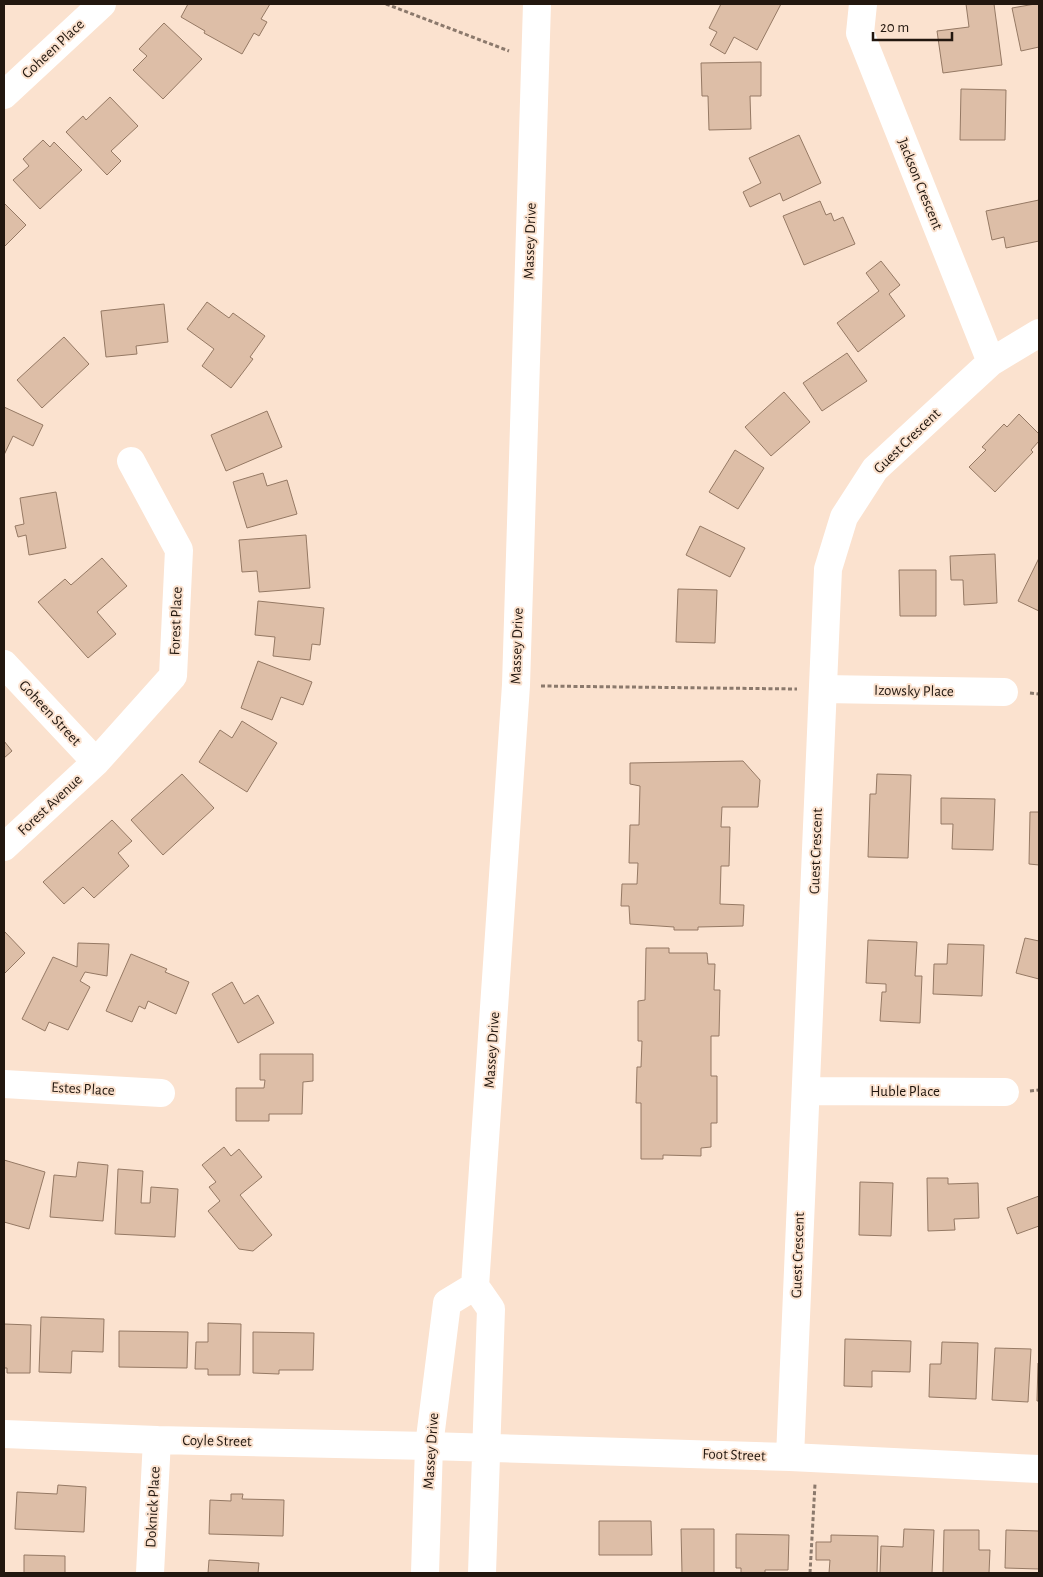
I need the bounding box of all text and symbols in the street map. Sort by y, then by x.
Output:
scale bar [873,10,952,42]
street label: Goheen Place [19,17,87,81]
text: 20 m [880,20,909,35]
street label: Jackson Crescent [895,136,945,232]
street label: Massey Drive [521,202,539,280]
street label: Guest Crescent [871,406,943,476]
street label: Forest Place [167,586,185,656]
street label: Massey Drive [508,607,526,685]
street label: Goheen Street [16,677,84,749]
street label: Izowsky Place [874,683,954,699]
street label: Forest Avenue [15,772,85,838]
street label: Guest Crescent [807,808,825,894]
street label: Massey Drive [482,1011,502,1089]
street label: Estes Place [51,1080,115,1098]
street label: Huble Place [870,1084,940,1099]
street label: Guest Crescent [789,1212,807,1298]
street label: Massey Drive [421,1412,441,1490]
street label: Coyle Street [182,1433,252,1449]
street label: Foot Street [702,1446,766,1464]
street label: Doknick Place [143,1466,163,1548]

